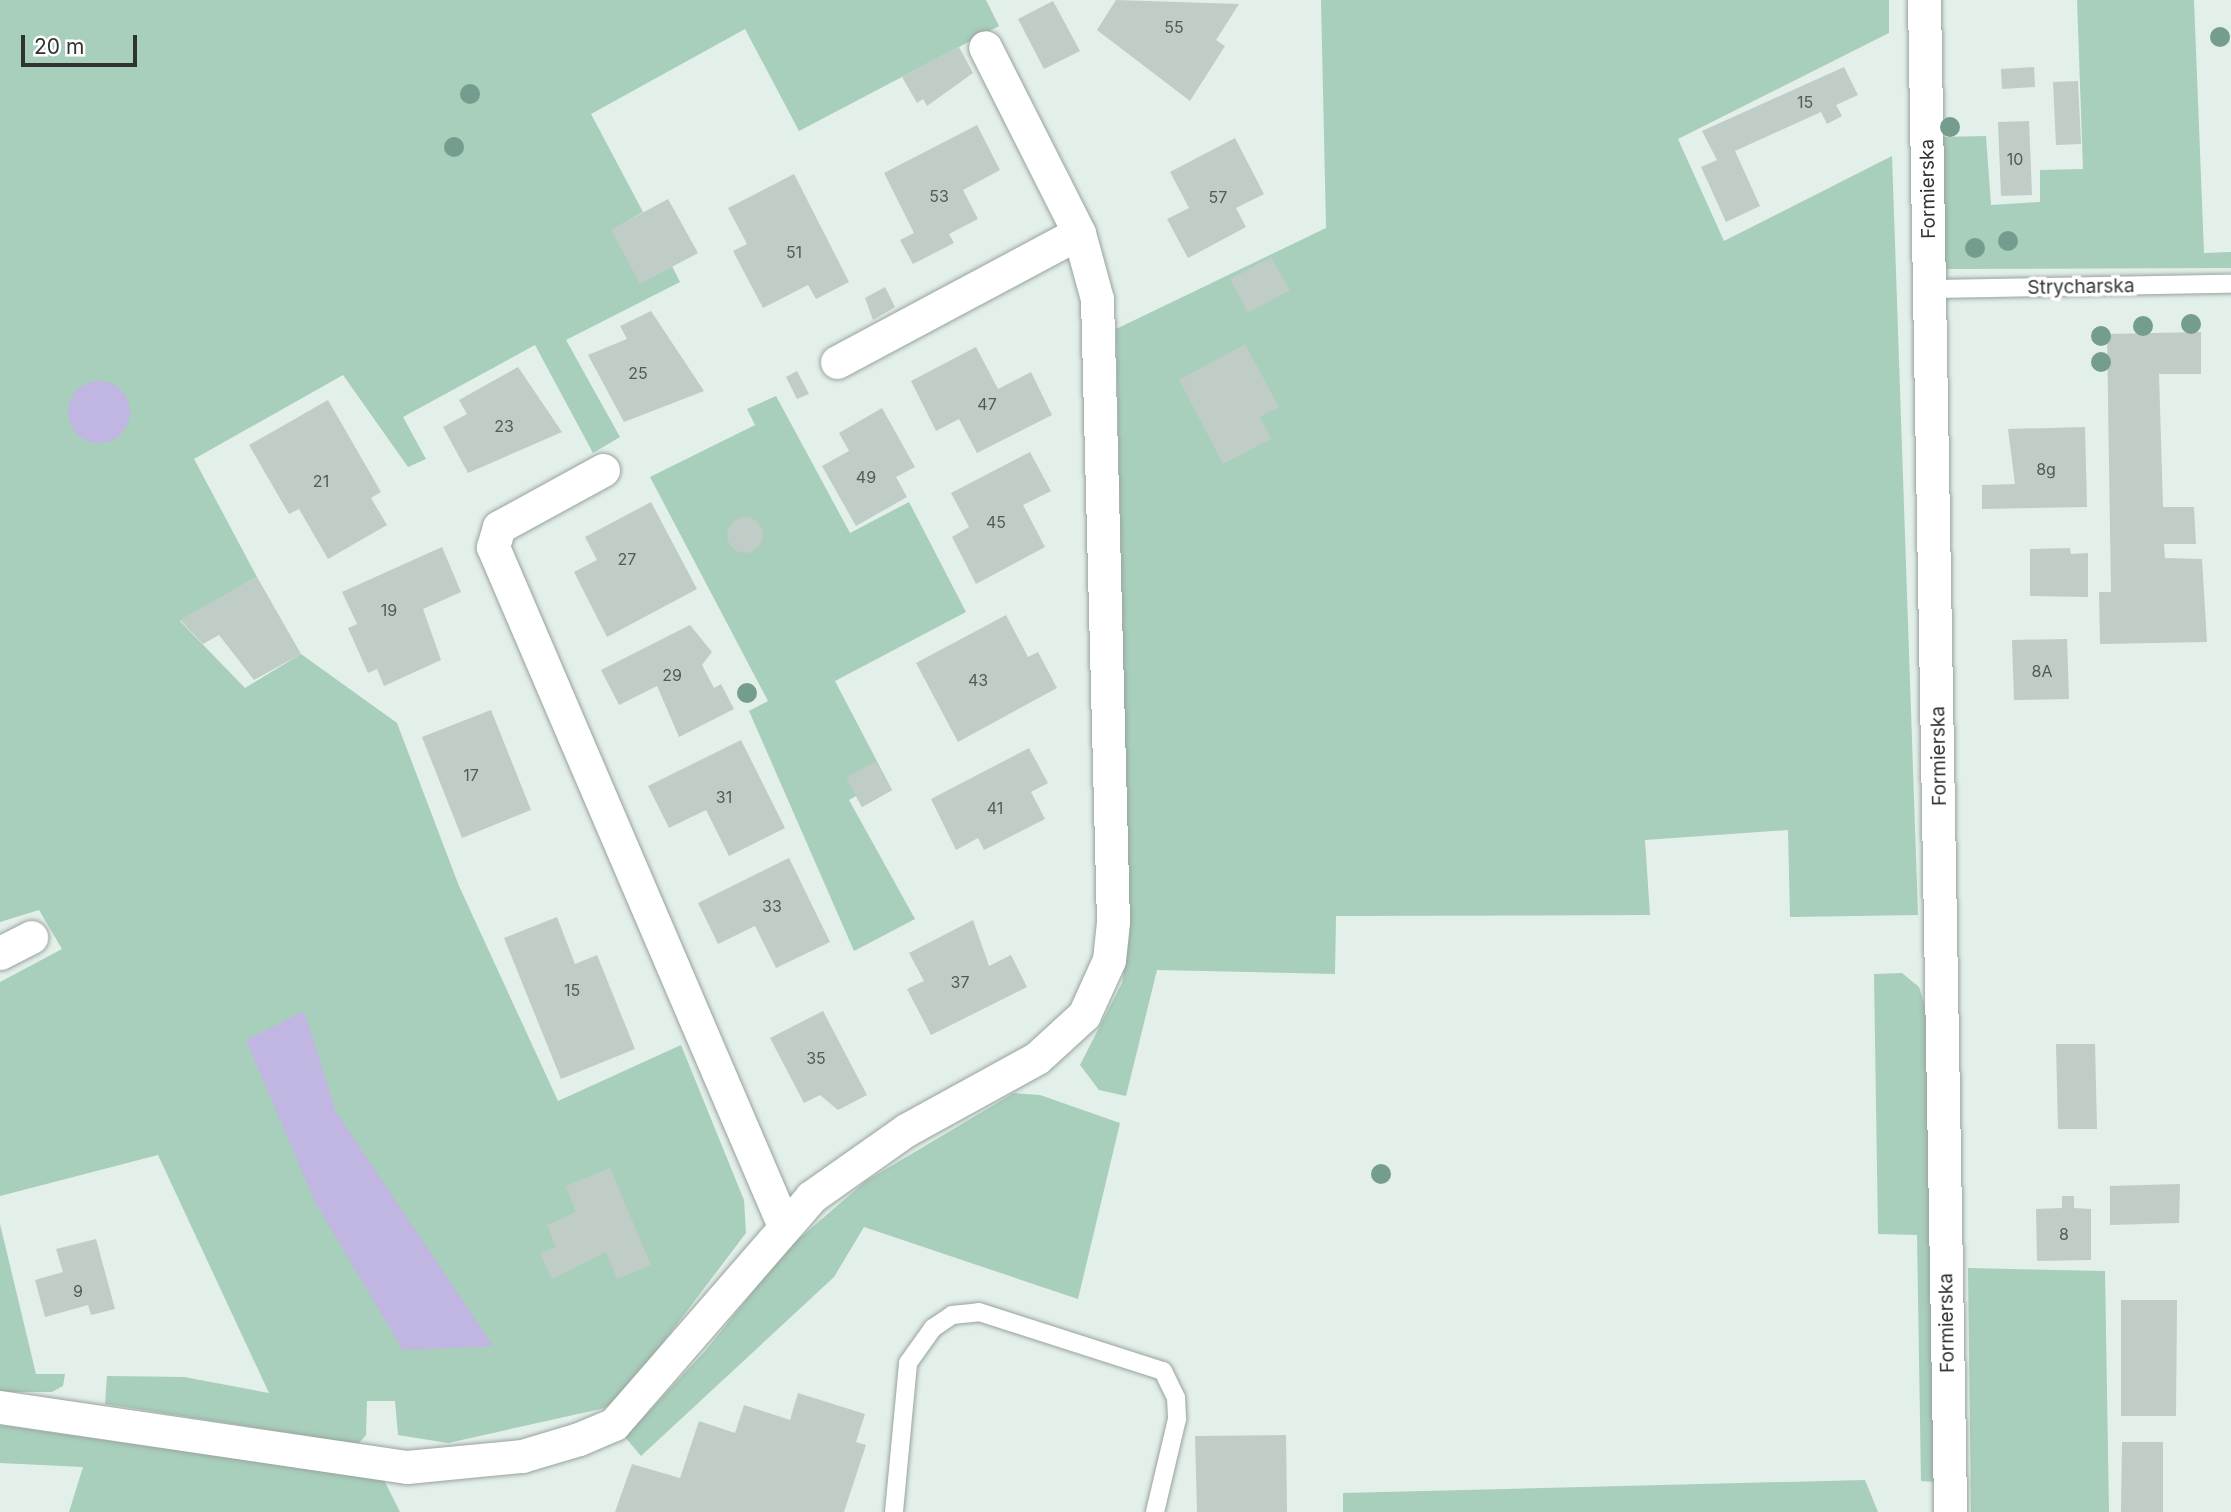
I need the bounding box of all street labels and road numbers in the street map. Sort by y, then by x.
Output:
street label: Formierska [1916,139,1940,239]
street label: Strycharska [2027,275,2135,299]
street label: Formierska [1927,706,1951,806]
street label: Formierska [1935,1273,1959,1373]

